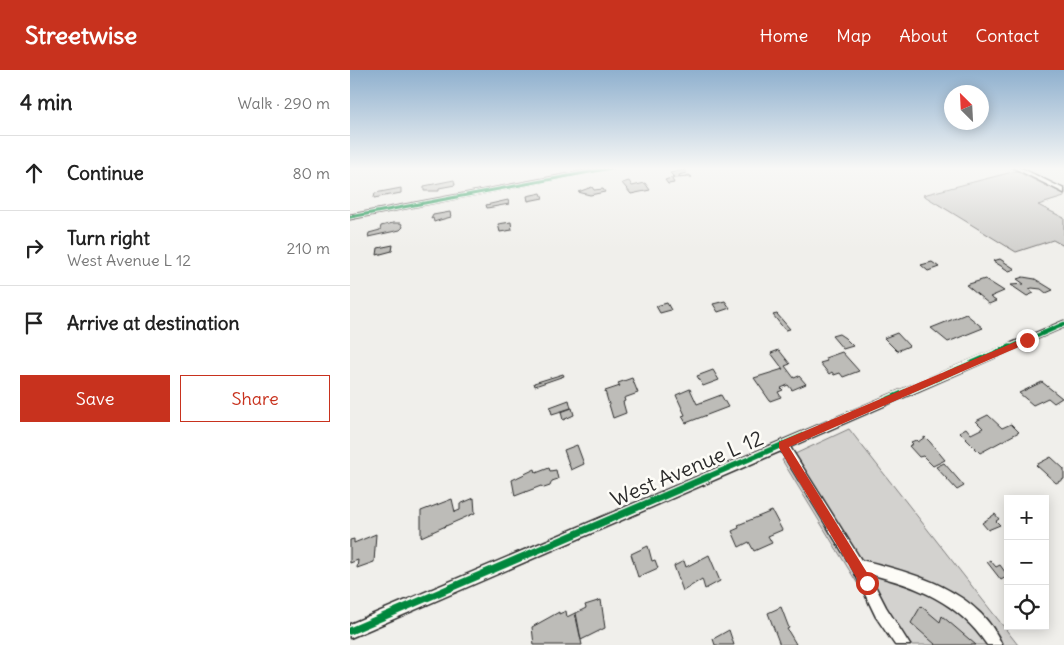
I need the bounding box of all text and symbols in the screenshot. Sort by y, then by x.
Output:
text: Streetwise [25,20,137,50]
text: Home [760,24,808,47]
text: Map [836,24,871,47]
text: About [899,24,947,47]
text: Contact [975,24,1039,47]
north arrow [944,85,989,130]
text: 4 min [20,89,72,116]
text: Walk · 290 m [238,93,330,113]
icon: ahead [20,159,48,187]
text: Continue [67,161,144,185]
text: 80 m [292,163,330,183]
text: Turn right [67,226,150,250]
icon: right [20,234,48,262]
text: 210 m [287,238,330,258]
text: West Avenue L 12 [67,250,191,270]
icon: arrive [20,309,48,337]
text: Arrive at destination [67,311,240,335]
route end [1016,329,1039,352]
button: Save [20,375,170,422]
button: Share [180,375,330,422]
street label: West Avenue L 12 [607,424,767,513]
map controls [1004,495,1049,630]
button: + [1004,495,1049,540]
button: − [1004,540,1049,585]
route start [856,572,879,595]
button: locate [1004,585,1049,630]

